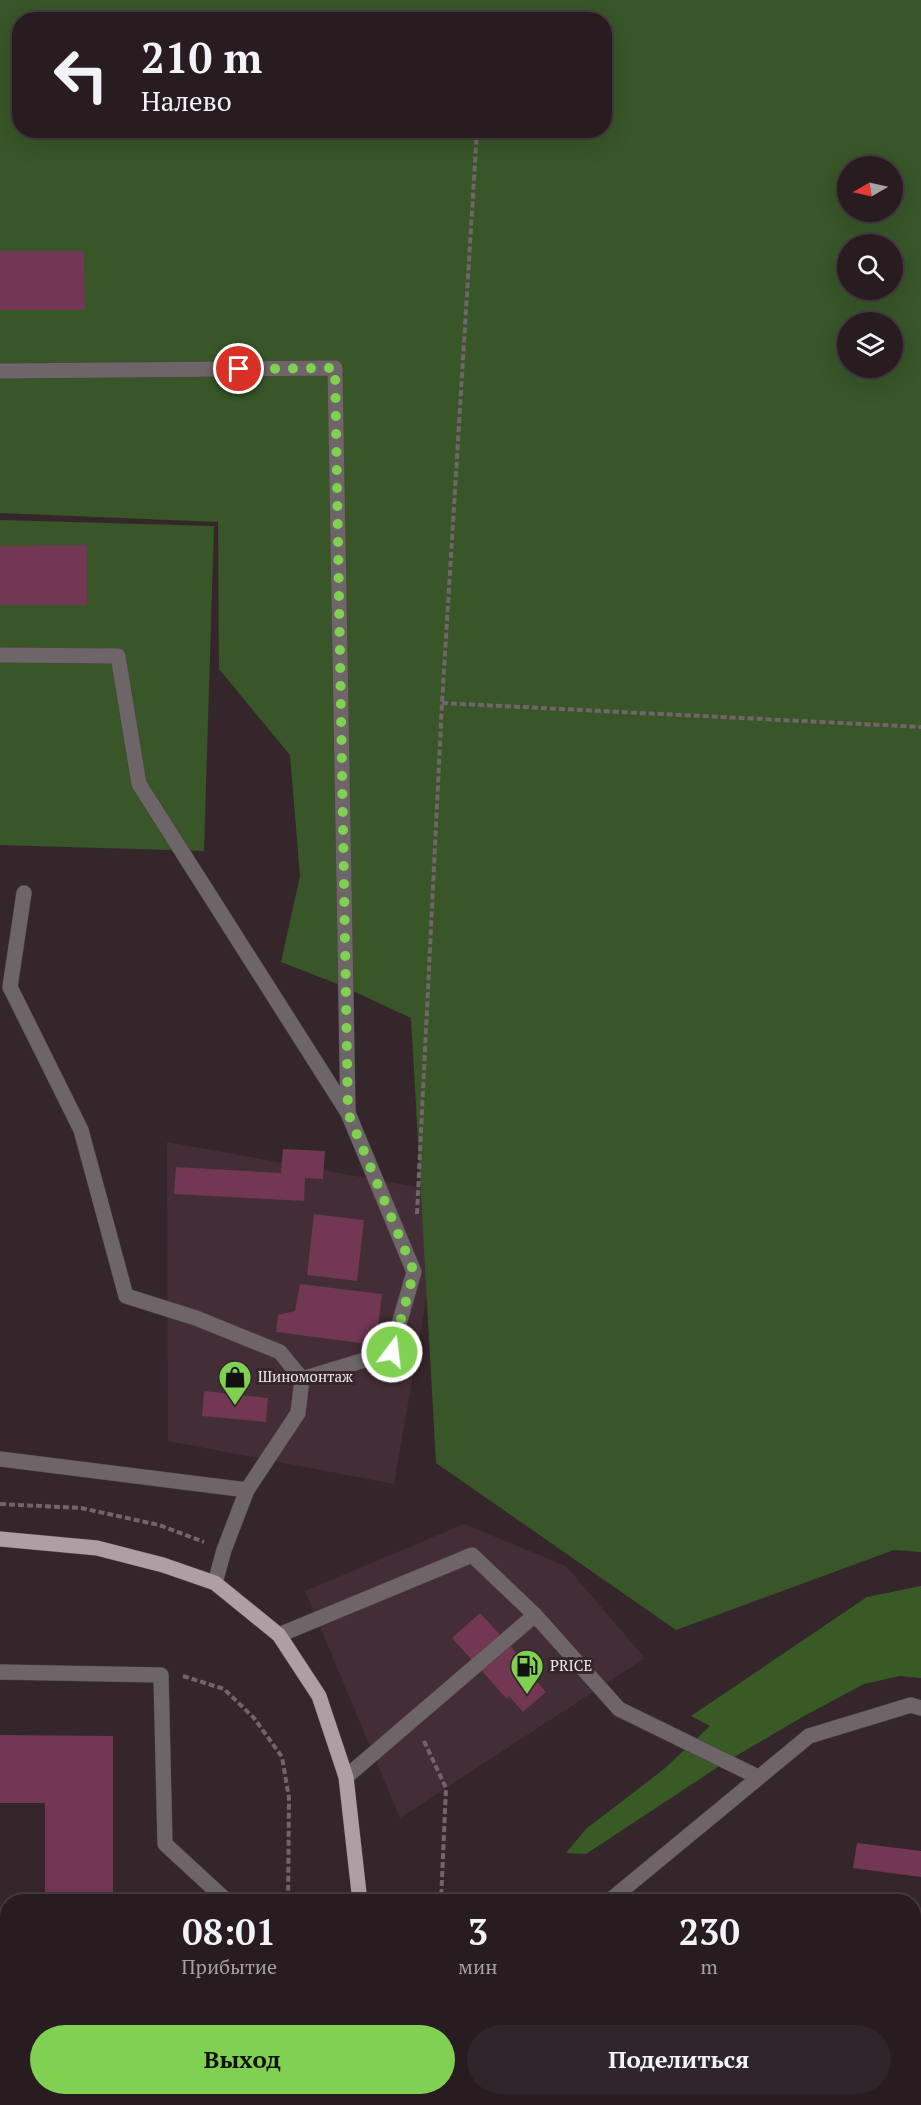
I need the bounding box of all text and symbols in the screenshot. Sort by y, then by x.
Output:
text: 210 m [141,29,262,85]
icon: left [42,36,120,114]
text: Налево [141,83,232,119]
north arrow [837,156,903,222]
map controls [837,156,903,378]
button: search [837,234,903,300]
button: layers [837,312,903,378]
pin [213,343,264,394]
icon: arrive [222,352,255,385]
position arrow [360,1320,424,1384]
shop icon: Шиномонтаж [217,1359,253,1406]
place label: Шиномонтаж [258,1366,353,1386]
fuel station icon: PRICE [509,1648,545,1695]
place label: PRICE [550,1655,592,1675]
text: 08:01 [182,1908,276,1955]
text: 3 [468,1908,488,1955]
text: 230 [679,1908,740,1955]
text: Прибытие [181,1953,277,1980]
text: мин [458,1953,498,1980]
text: m [701,1953,718,1980]
button: Выход [30,2025,455,2094]
button: Поделиться [467,2025,891,2094]

